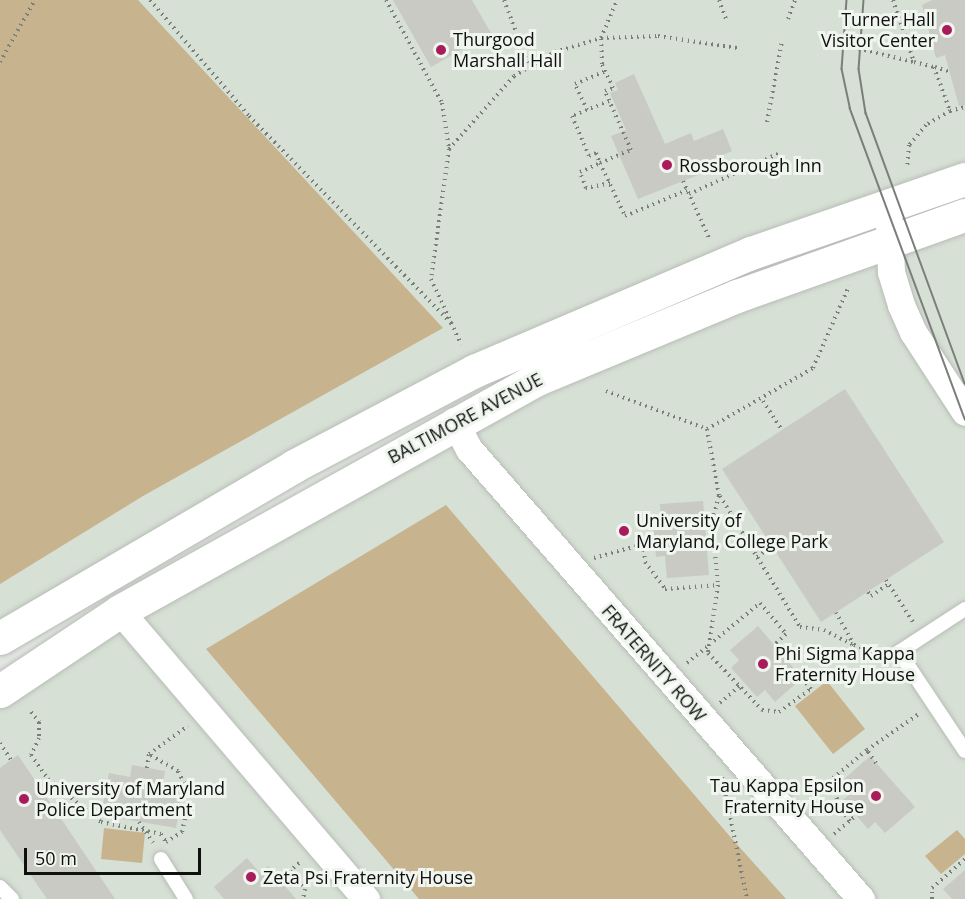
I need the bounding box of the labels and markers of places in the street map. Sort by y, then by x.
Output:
place label: Turner Hall Visitor Center [821,9,935,52]
marker: Turner Hall Visitor Center [940,23,954,37]
place label: Thurgood Marshall Hall [453,29,562,72]
marker: Thurgood Marshall Hall [434,43,448,57]
place label: Rossborough Inn [679,154,822,176]
marker: Rossborough Inn [660,158,674,172]
place label: University of Maryland, College Park [636,510,828,552]
marker: University of Maryland, College Park [617,524,631,538]
place label: Phi Sigma Kappa Fraternity House [775,643,915,686]
marker: Phi Sigma Kappa Fraternity House [756,657,770,671]
place label: Tau Kappa Epsilon Fraternity House [710,775,864,818]
place label: University of Maryland Police Department [36,778,225,820]
marker: Tau Kappa Epsilon Fraternity House [869,789,883,803]
marker: University of Maryland Police Department [17,792,31,806]
place label: Zeta Psi Fraternity House [263,866,473,888]
marker: Zeta Psi Fraternity House [244,870,258,884]

